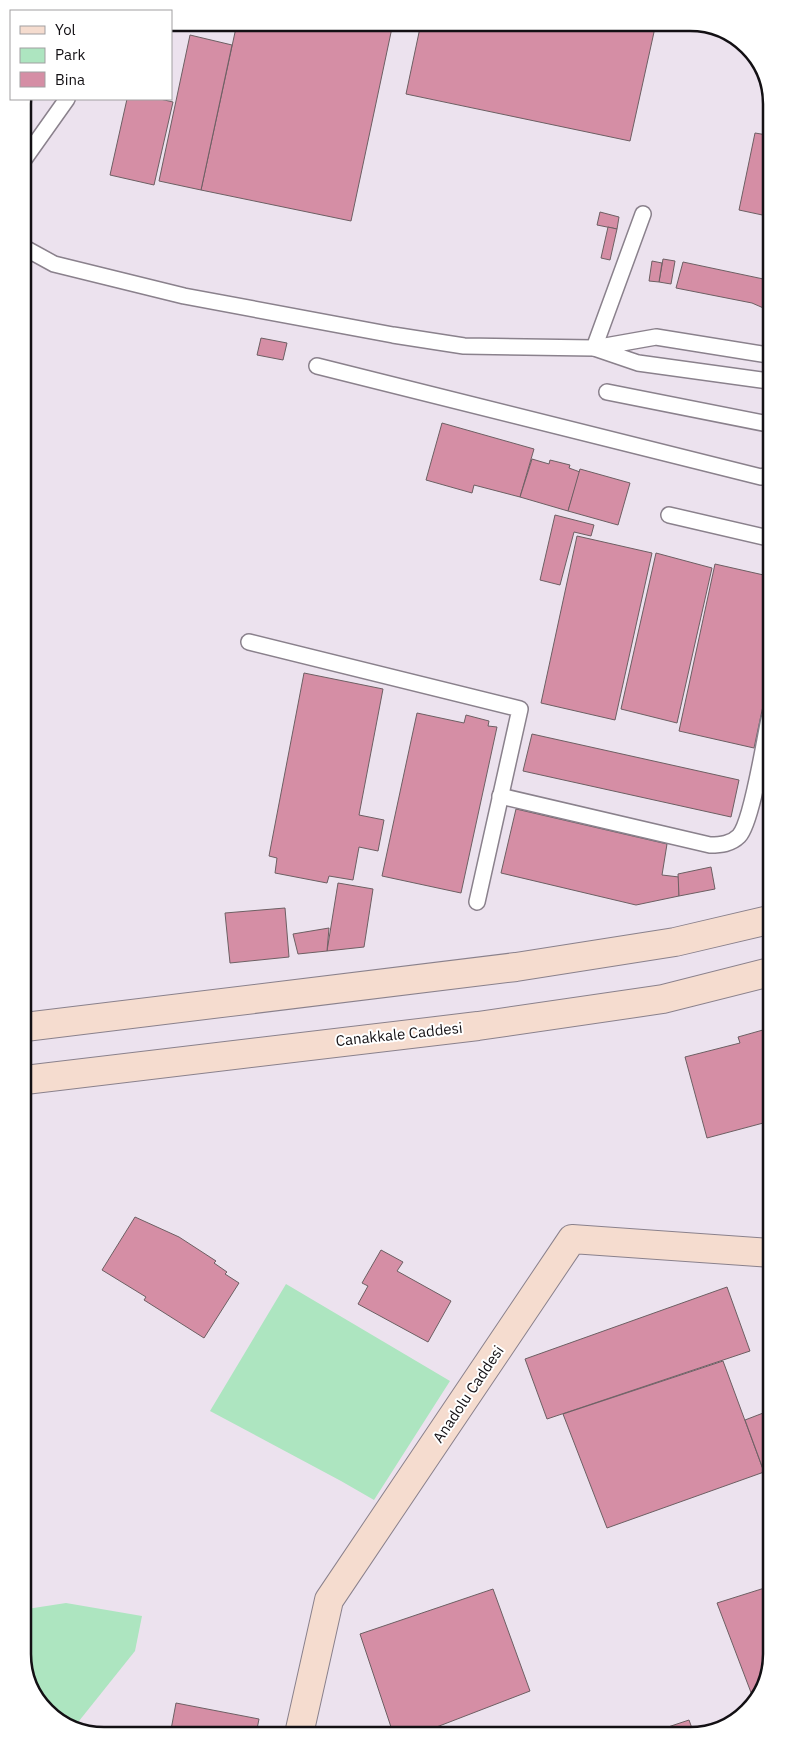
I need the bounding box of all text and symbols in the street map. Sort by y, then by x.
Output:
legend [10,10,172,100]
text: Yol [55,20,76,39]
text: Park [55,45,85,64]
text: Bina [55,70,85,89]
street label: Canakkale Caddesi [335,1018,463,1050]
street label: Anadolu Caddesi [428,1342,508,1446]

